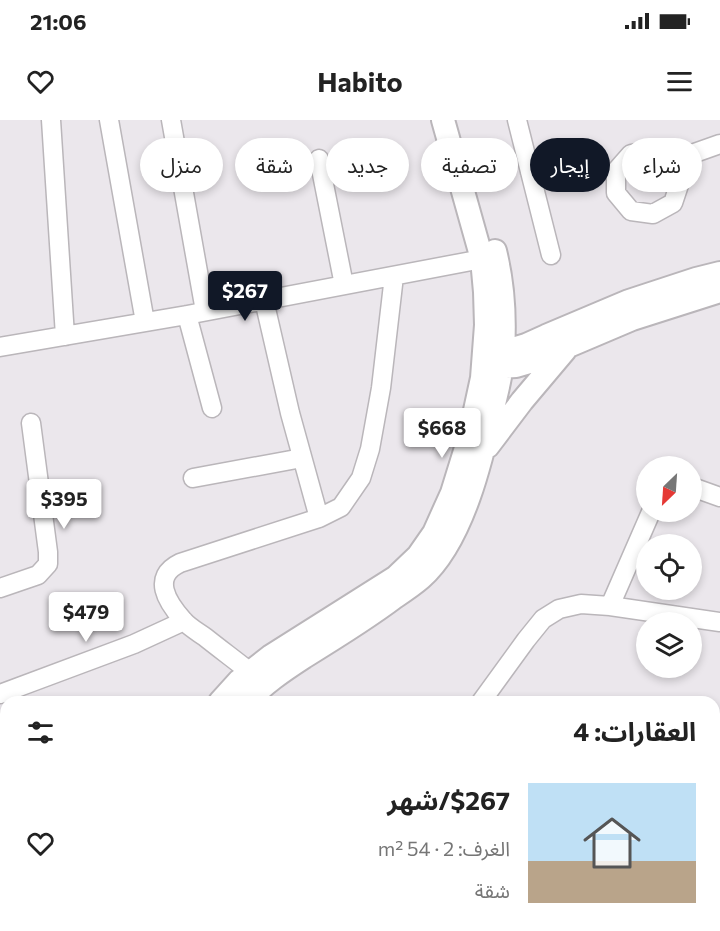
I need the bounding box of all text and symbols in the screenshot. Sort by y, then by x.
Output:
text: 21:06 [30,8,87,35]
icon: heart [24,65,57,98]
text: Habito [317,65,403,98]
icon: menu [663,65,696,98]
chip: منزل [140,138,223,192]
chip: شقة [235,138,314,192]
chip: جديد [326,138,409,192]
chip: تصفية [421,138,518,192]
chip: إيجار [530,138,610,192]
chip: شراء [622,138,702,192]
pin: $267 [209,271,281,322]
text: $267 [222,278,268,302]
pin: $668 [406,408,478,459]
text: $668 [418,415,466,439]
north arrow [636,456,702,522]
map controls [636,456,702,678]
pin: $395 [28,479,100,530]
text: $395 [40,486,88,510]
button: locate [636,534,702,600]
pin: $479 [50,592,122,643]
text: $479 [63,599,109,623]
button: layers [636,612,702,678]
text: العقارات: 4 [573,715,696,746]
icon: filters [24,716,57,749]
text: $267/شهر [387,784,510,815]
icon: home [576,807,648,879]
icon: heart [24,827,57,860]
text: الغرف: 2 · 54 m² [378,836,510,860]
text: شقة [475,878,510,902]

